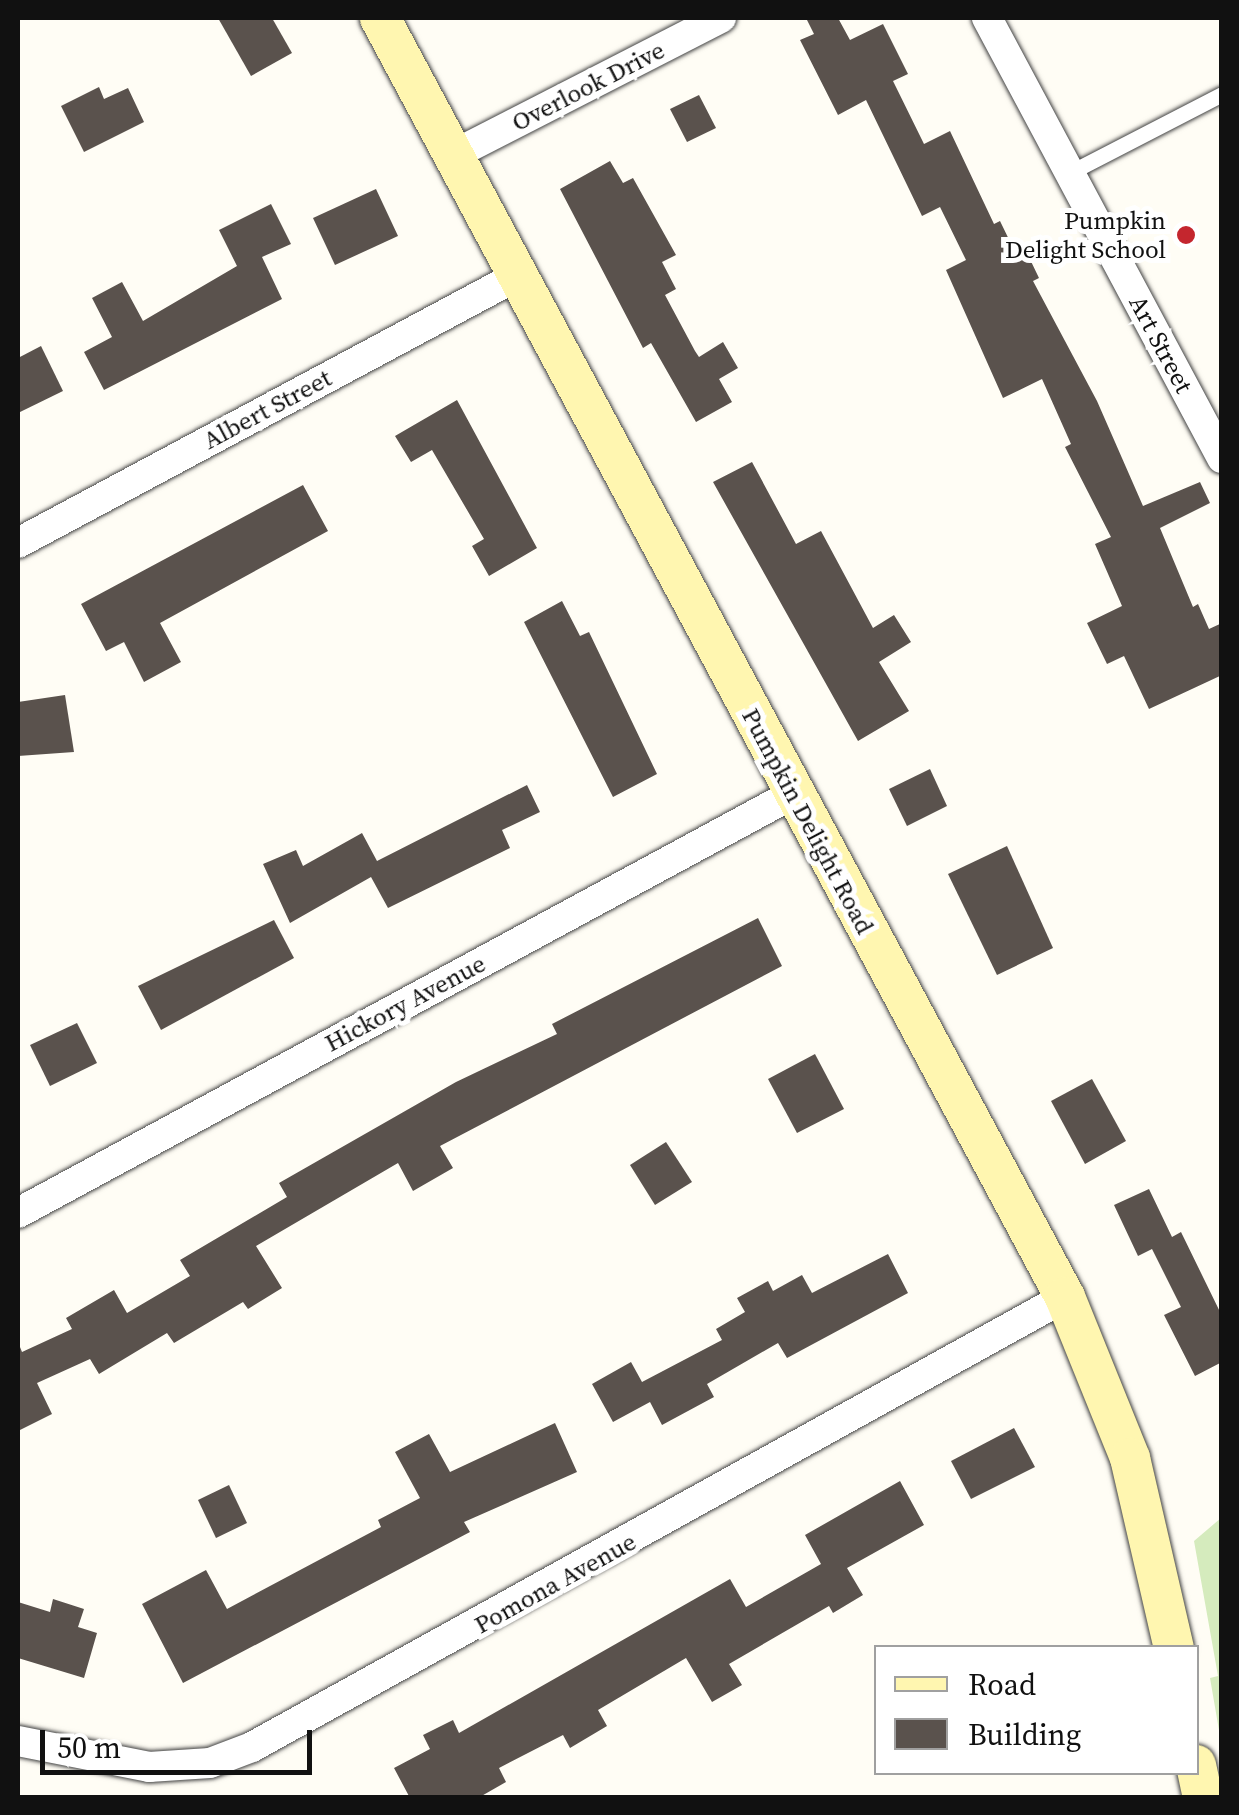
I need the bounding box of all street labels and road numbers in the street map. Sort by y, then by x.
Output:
street label: Overlook Drive [507,35,669,137]
street label: Art Street [1123,290,1199,398]
street label: Albert Street [198,363,336,455]
street label: Pumpkin Delight Road [736,703,880,939]
street label: Hickory Avenue [320,948,490,1058]
street label: Pomona Avenue [469,1526,641,1640]

